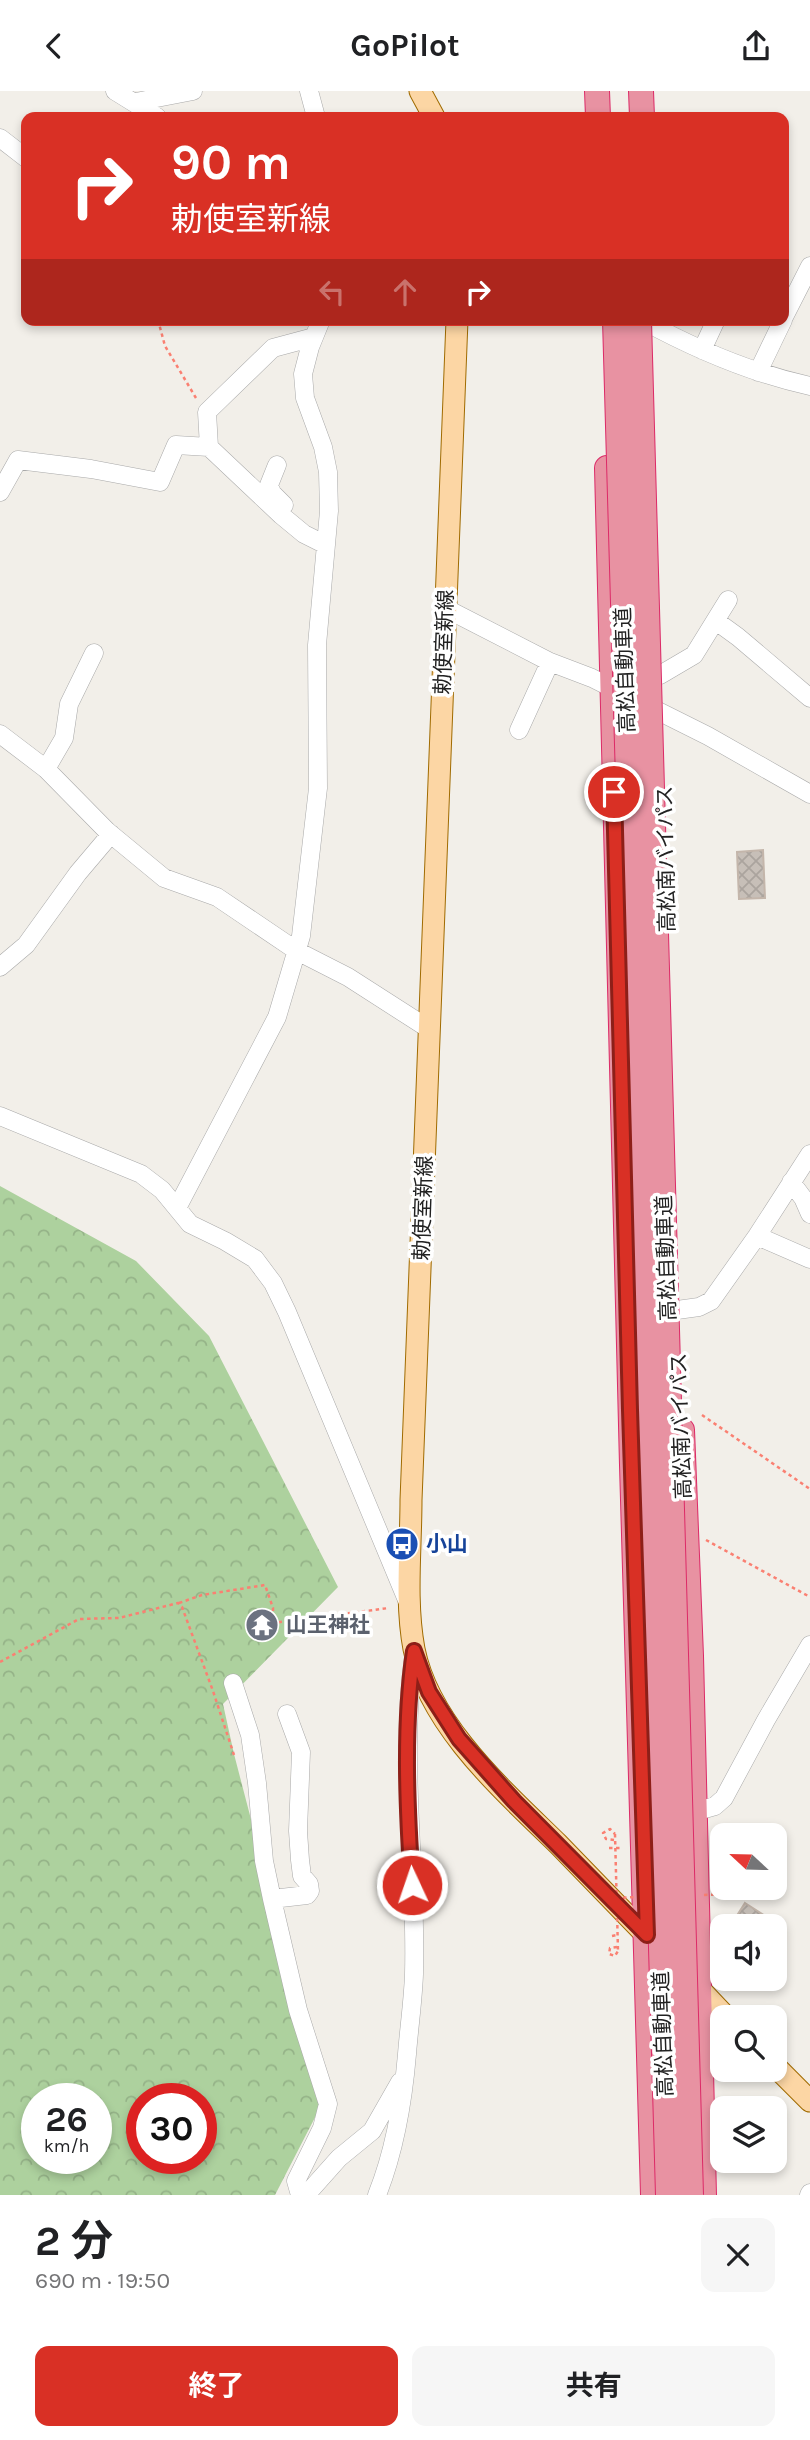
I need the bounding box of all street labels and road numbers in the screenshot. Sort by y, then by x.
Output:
street label: 勅使室新線 [430,589,458,695]
street label: 高松自動車道 [611,607,639,733]
street label: 高松南バイパス [653,786,679,932]
street label: 勅使室新線 [409,1155,437,1261]
street label: 高松自動車道 [652,1195,680,1321]
street label: 高松南バイパス [666,1352,696,1500]
street label: 高松自動車道 [649,1971,677,2097]

